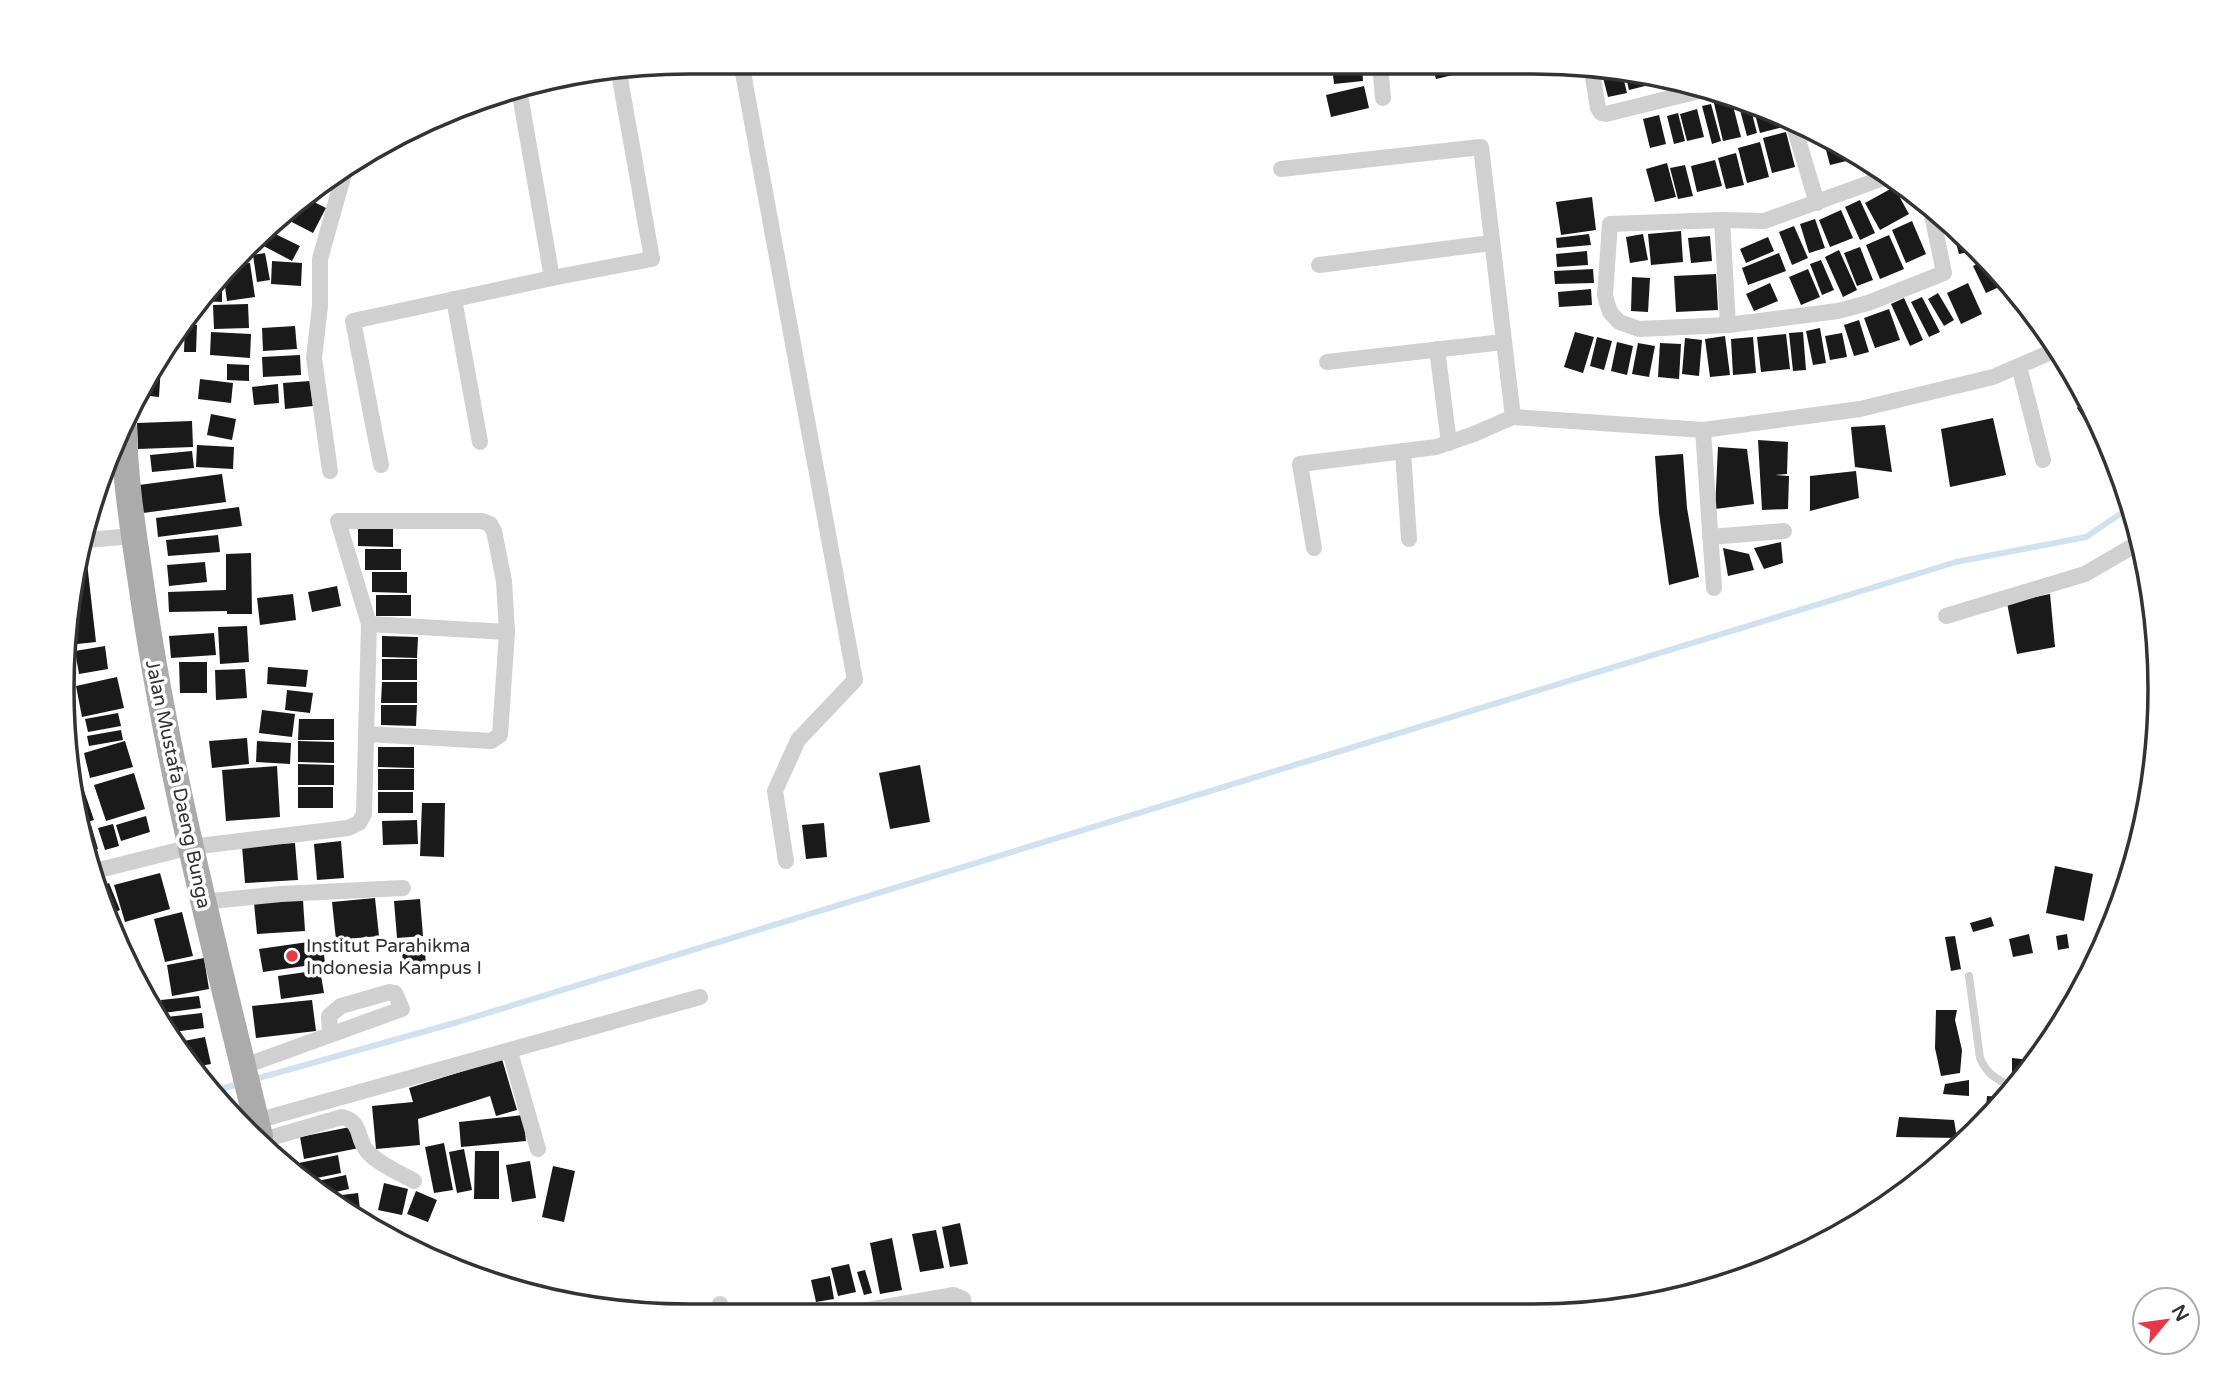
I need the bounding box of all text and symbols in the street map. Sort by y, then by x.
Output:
street label: Jalan Mustafa Daeng Bunga [141,658,215,910]
place label: Institut Parahikma Indonesia Kampus I [306,935,482,979]
marker: Institut Parahikma Indonesia Kampus I [284,948,300,964]
north arrow [2131,1286,2201,1356]
text: N [2167,1301,2193,1325]

